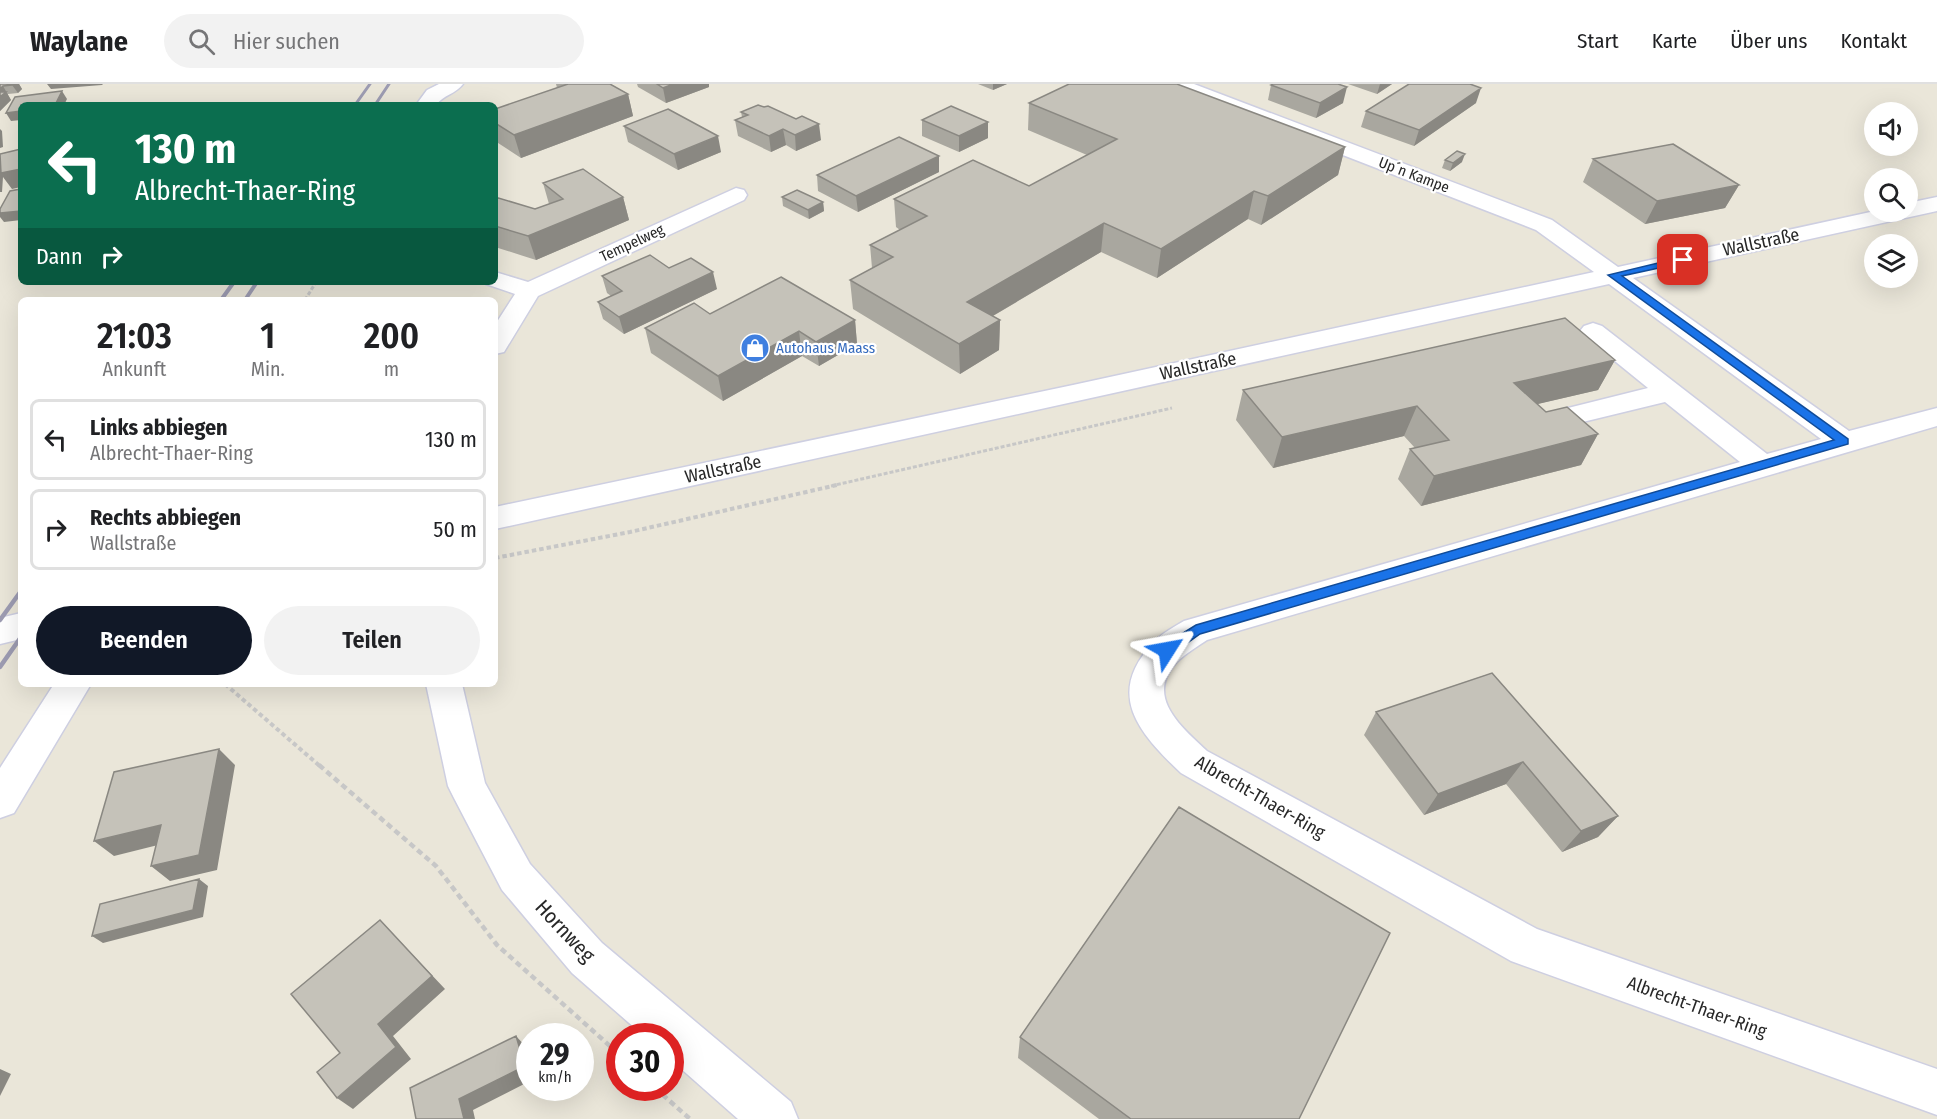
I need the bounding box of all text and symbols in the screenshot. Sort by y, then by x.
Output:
search box [164,14,584,68]
text: Waylane [30,25,128,58]
icon: search [185,25,218,58]
text: Hier suchen [233,28,340,55]
text: Start [1577,28,1619,54]
text: Karte [1652,28,1697,54]
text: Über uns [1730,28,1807,54]
text: Kontakt [1840,28,1907,54]
map controls [1864,102,1918,288]
button: sound [1864,102,1918,156]
text: 130 m [135,124,236,174]
icon: left [36,126,114,204]
street label: Up´n Kampe [1376,153,1452,197]
button: search [1864,168,1918,222]
text: Albrecht-Thaer-Ring [135,175,355,207]
street label: Tempelweg [597,220,667,266]
street label: Wallstraße [1721,223,1801,261]
pin [1657,234,1708,285]
button: layers [1864,234,1918,288]
icon: right [95,240,128,273]
text: Dann [36,243,83,270]
icon: arrive [1666,243,1699,276]
text: 21:03 [97,314,172,358]
text: 1 [260,314,275,358]
text: 200 [364,314,419,358]
shop icon: Autohaus Maass [739,332,771,364]
place label: Autohaus Maass [776,339,875,357]
street label: Wallstraße [1158,347,1238,385]
text: Ankunft [102,357,166,381]
text: Min. [251,357,285,381]
text: m [384,357,399,381]
text: Links abbiegen [90,414,228,441]
icon: left [39,423,72,456]
text: 130 m [425,426,477,453]
text: Albrecht-Thaer-Ring [90,441,253,465]
street label: Wallstraße [683,450,763,488]
text: Rechts abbiegen [90,504,241,531]
icon: right [39,513,72,546]
text: 50 m [433,516,477,543]
text: Wallstraße [90,531,176,555]
button: Beenden [36,606,252,675]
button: Teilen [264,606,480,675]
position arrow [1135,618,1199,682]
street label: Albrecht-Thaer-Ring [1191,751,1329,843]
street label: Hornweg [530,894,601,968]
street label: Albrecht-Thaer-Ring [1624,972,1770,1043]
speed limit sign: 30 [606,1023,684,1101]
text: 29 [540,1037,570,1073]
text: km/h [538,1068,572,1086]

